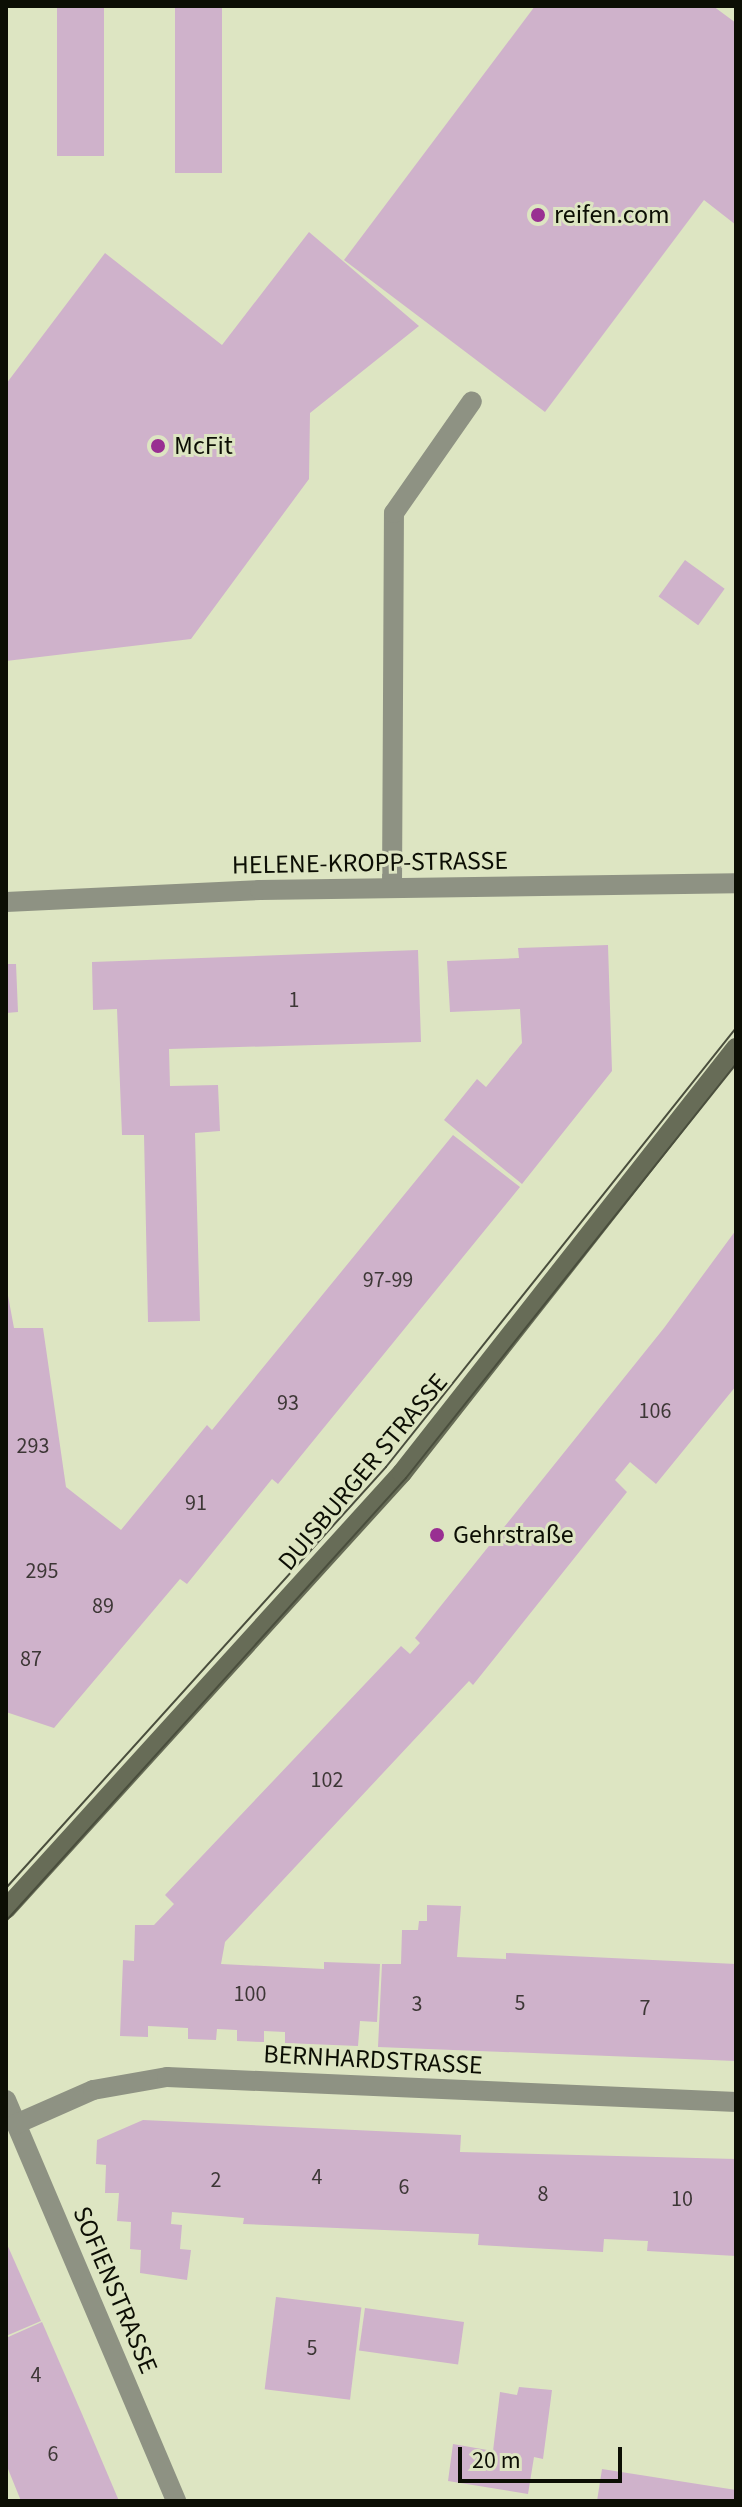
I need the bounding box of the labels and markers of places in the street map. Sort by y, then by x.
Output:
place label: reifen.com [554,199,670,231]
marker: reifen.com [529,206,547,224]
place label: McFit [174,430,233,462]
marker: McFit [149,437,167,455]
place label: Gehrstraße [453,1519,574,1551]
marker: Gehrstraße [428,1526,446,1544]

